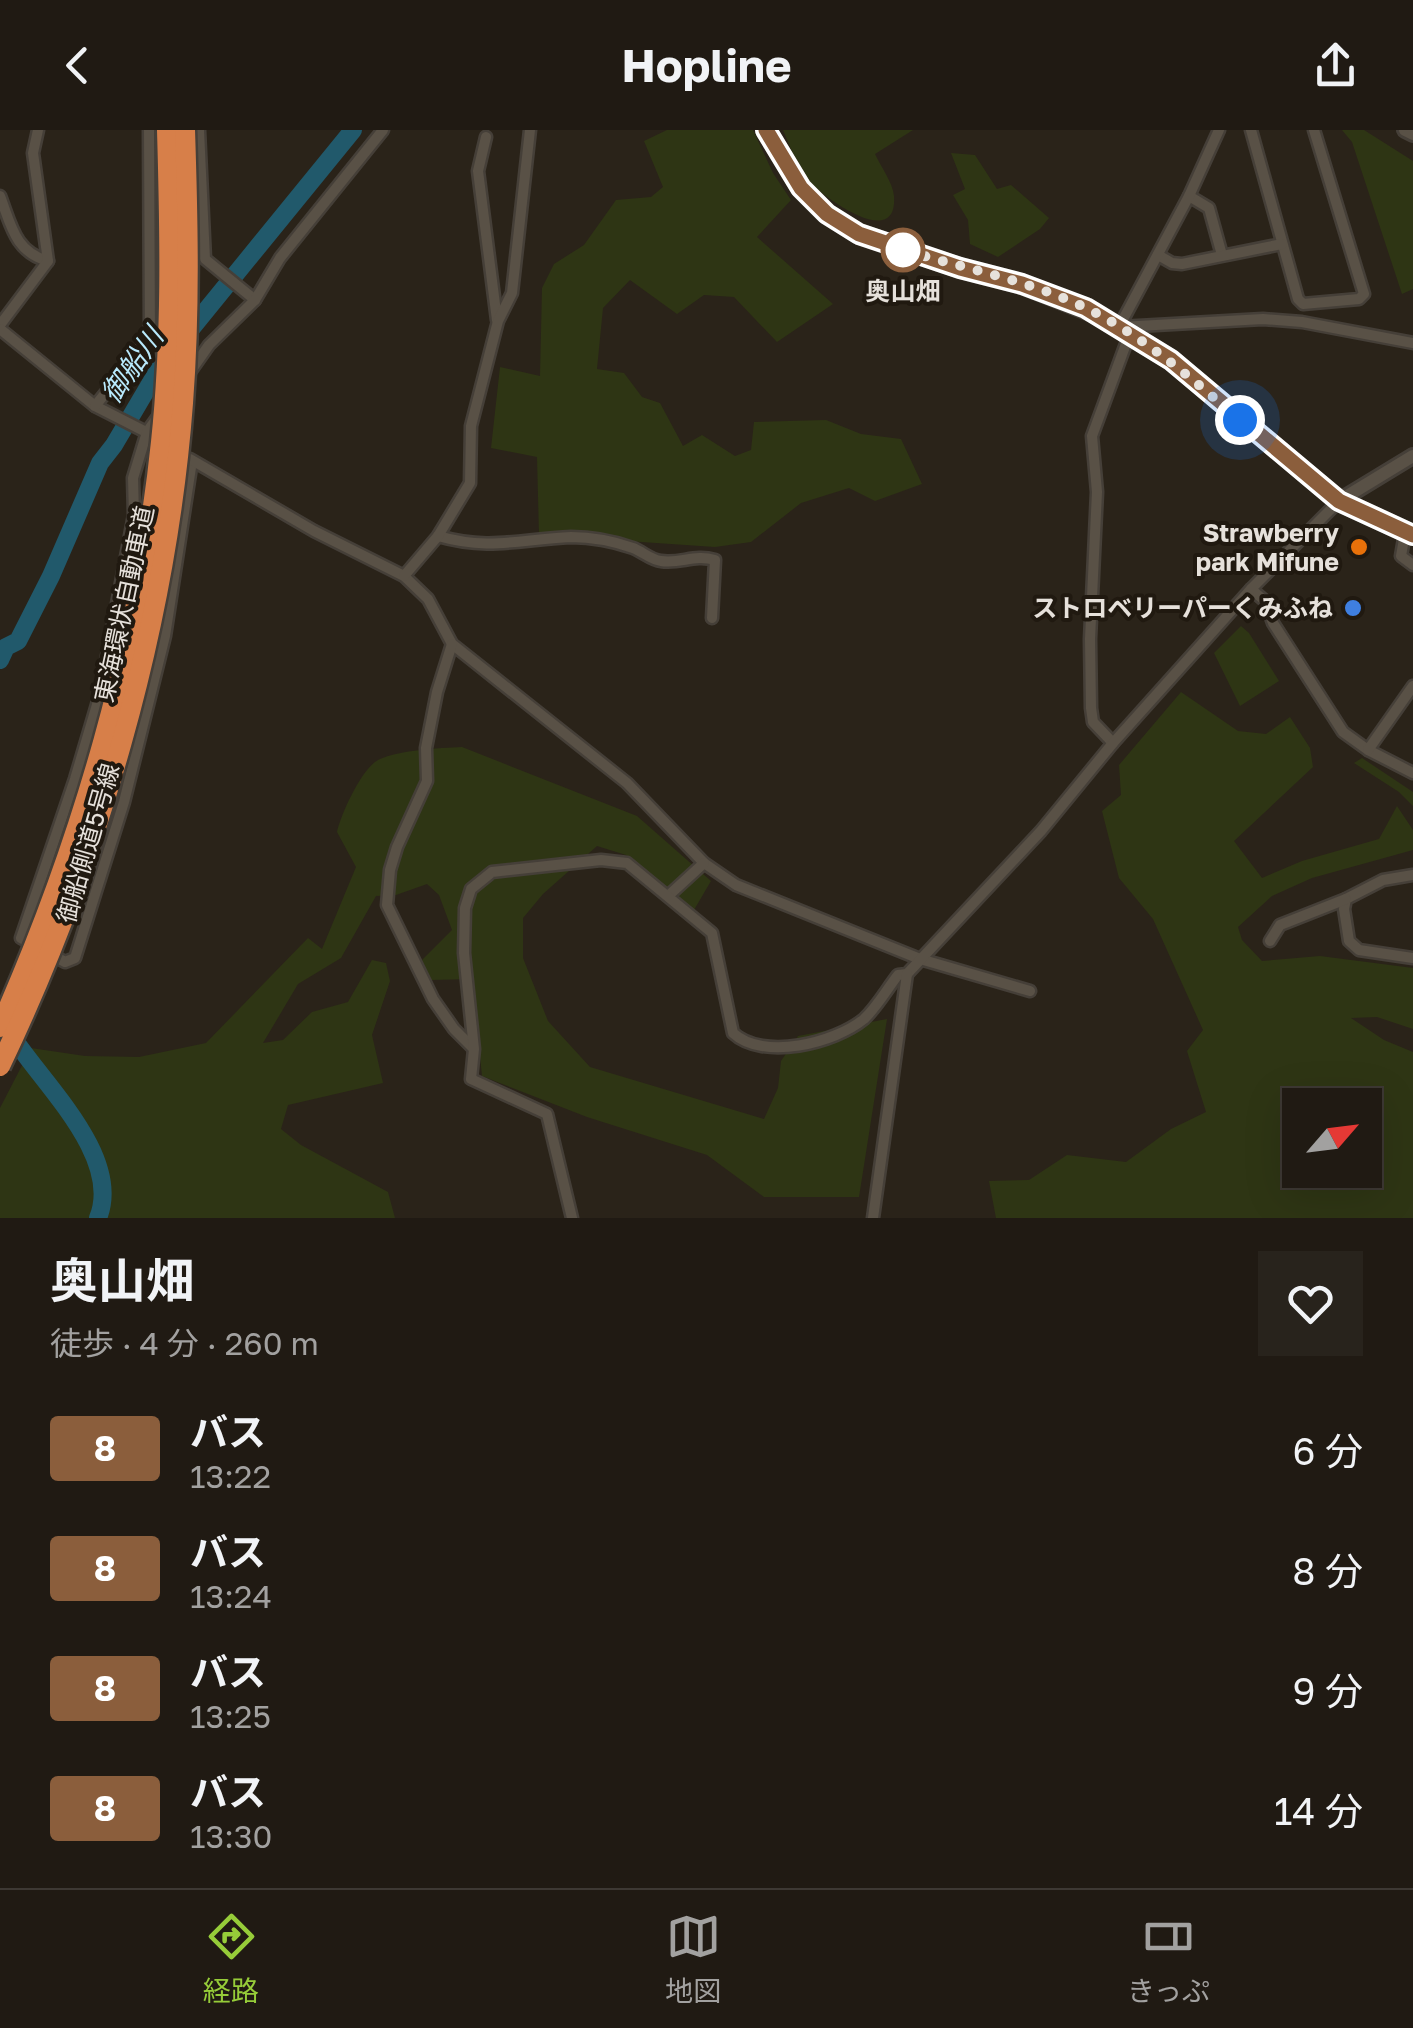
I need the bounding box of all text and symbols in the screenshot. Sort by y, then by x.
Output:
icon: back [50,38,105,93]
text: Hopline [621,38,792,92]
icon: share [1308,38,1363,93]
marker: 奥山畑 [882,229,924,271]
place label: 奥山畑 [865,275,941,306]
water label: 御船川 [94,318,171,409]
your location [1215,395,1265,445]
street label: 東海環状自動車道 [88,503,159,705]
place label: Strawberry park Mifune [1196,517,1339,577]
marker: Strawberry park Mifune [1348,536,1370,558]
place label: ストロベリーパーくみふね [1032,592,1333,623]
marker: ストロベリーパーくみふね [1342,597,1364,619]
street label: 御船側道5号線 [50,760,125,926]
north arrow [1282,1088,1382,1188]
map controls [1282,1088,1382,1188]
text: 奥山畑 [50,1251,194,1309]
button: heart [1258,1251,1363,1356]
text: 徒歩 · 4 分 · 260 m [50,1324,319,1362]
text: バス [190,1409,266,1454]
text: 8 [94,1427,116,1469]
text: 6 分 [1293,1428,1363,1473]
text: 13:22 [190,1457,271,1495]
text: バス [190,1529,266,1574]
text: 8 [94,1547,116,1589]
text: 8 分 [1292,1548,1363,1593]
text: 13:24 [190,1577,272,1615]
text: バス [190,1649,266,1694]
text: 8 [94,1667,116,1709]
text: 9 分 [1293,1668,1363,1713]
text: 13:25 [190,1697,271,1735]
text: バス [190,1769,266,1814]
text: 8 [94,1787,116,1829]
text: 14 分 [1274,1788,1363,1833]
text: 13:30 [190,1817,272,1855]
tab: 経路 [203,1909,259,2009]
tab: 地図 [665,1909,721,2009]
tab: きっぷ [1127,1909,1210,2009]

